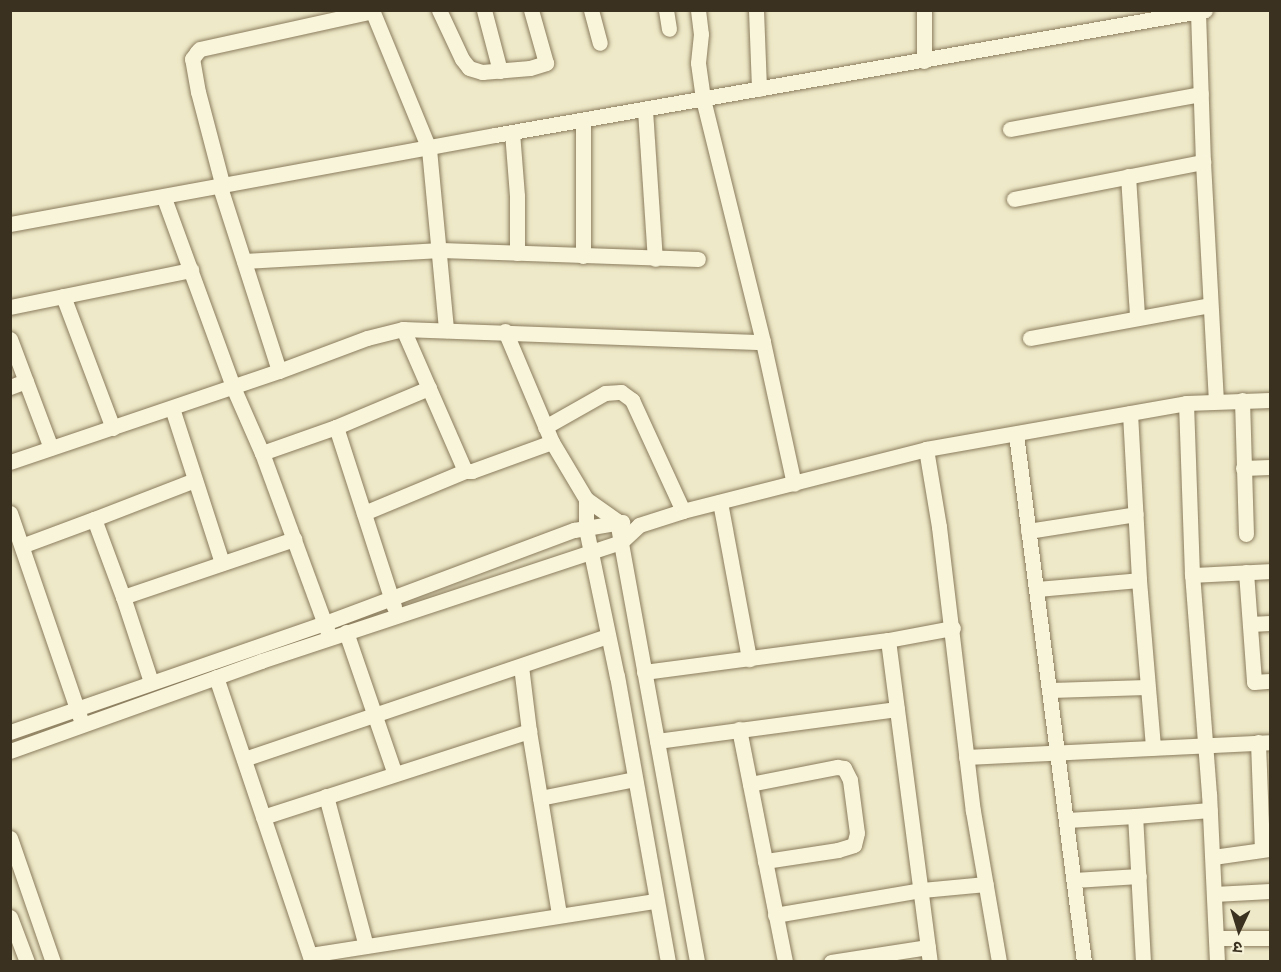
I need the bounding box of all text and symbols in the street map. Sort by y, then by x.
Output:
north arrow [1209,900,1269,960]
text: उ [1232,938,1243,958]

